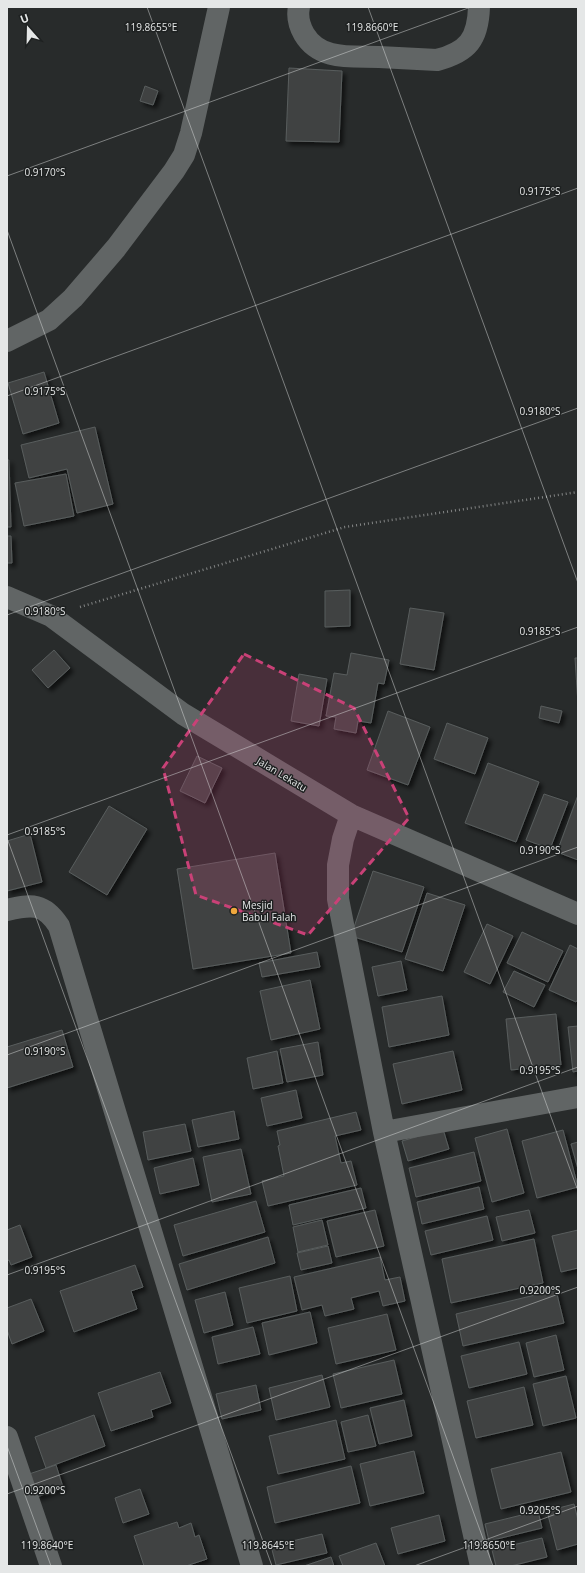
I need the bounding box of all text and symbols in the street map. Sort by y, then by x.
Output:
north arrow [8,8,48,48]
text: U [18,10,31,27]
text: 119.8655°E [125,20,177,34]
text: 119.8660°E [346,20,398,34]
text: 0.9170°S [25,165,65,179]
text: 0.9175°S [520,184,560,198]
text: 0.9175°S [25,384,65,398]
text: 0.9180°S [520,404,560,418]
text: 0.9180°S [25,604,65,618]
text: 0.9185°S [520,624,560,638]
street label: Jalan Lekatu [253,753,310,795]
text: 0.9185°S [25,824,65,838]
text: 0.9190°S [520,843,560,857]
place label: Mesjid Babul Falah [242,898,296,924]
marker: Mesjid Babul Falah [229,906,239,916]
text: 0.9190°S [25,1044,65,1058]
text: 0.9195°S [520,1063,560,1077]
text: 0.9195°S [25,1263,65,1277]
text: 0.9200°S [520,1283,560,1297]
text: 0.9200°S [25,1483,65,1497]
text: 0.9205°S [520,1503,560,1517]
text: 119.8640°E [21,1538,73,1552]
text: 119.8645°E [242,1538,294,1552]
text: 119.8650°E [463,1538,515,1552]

